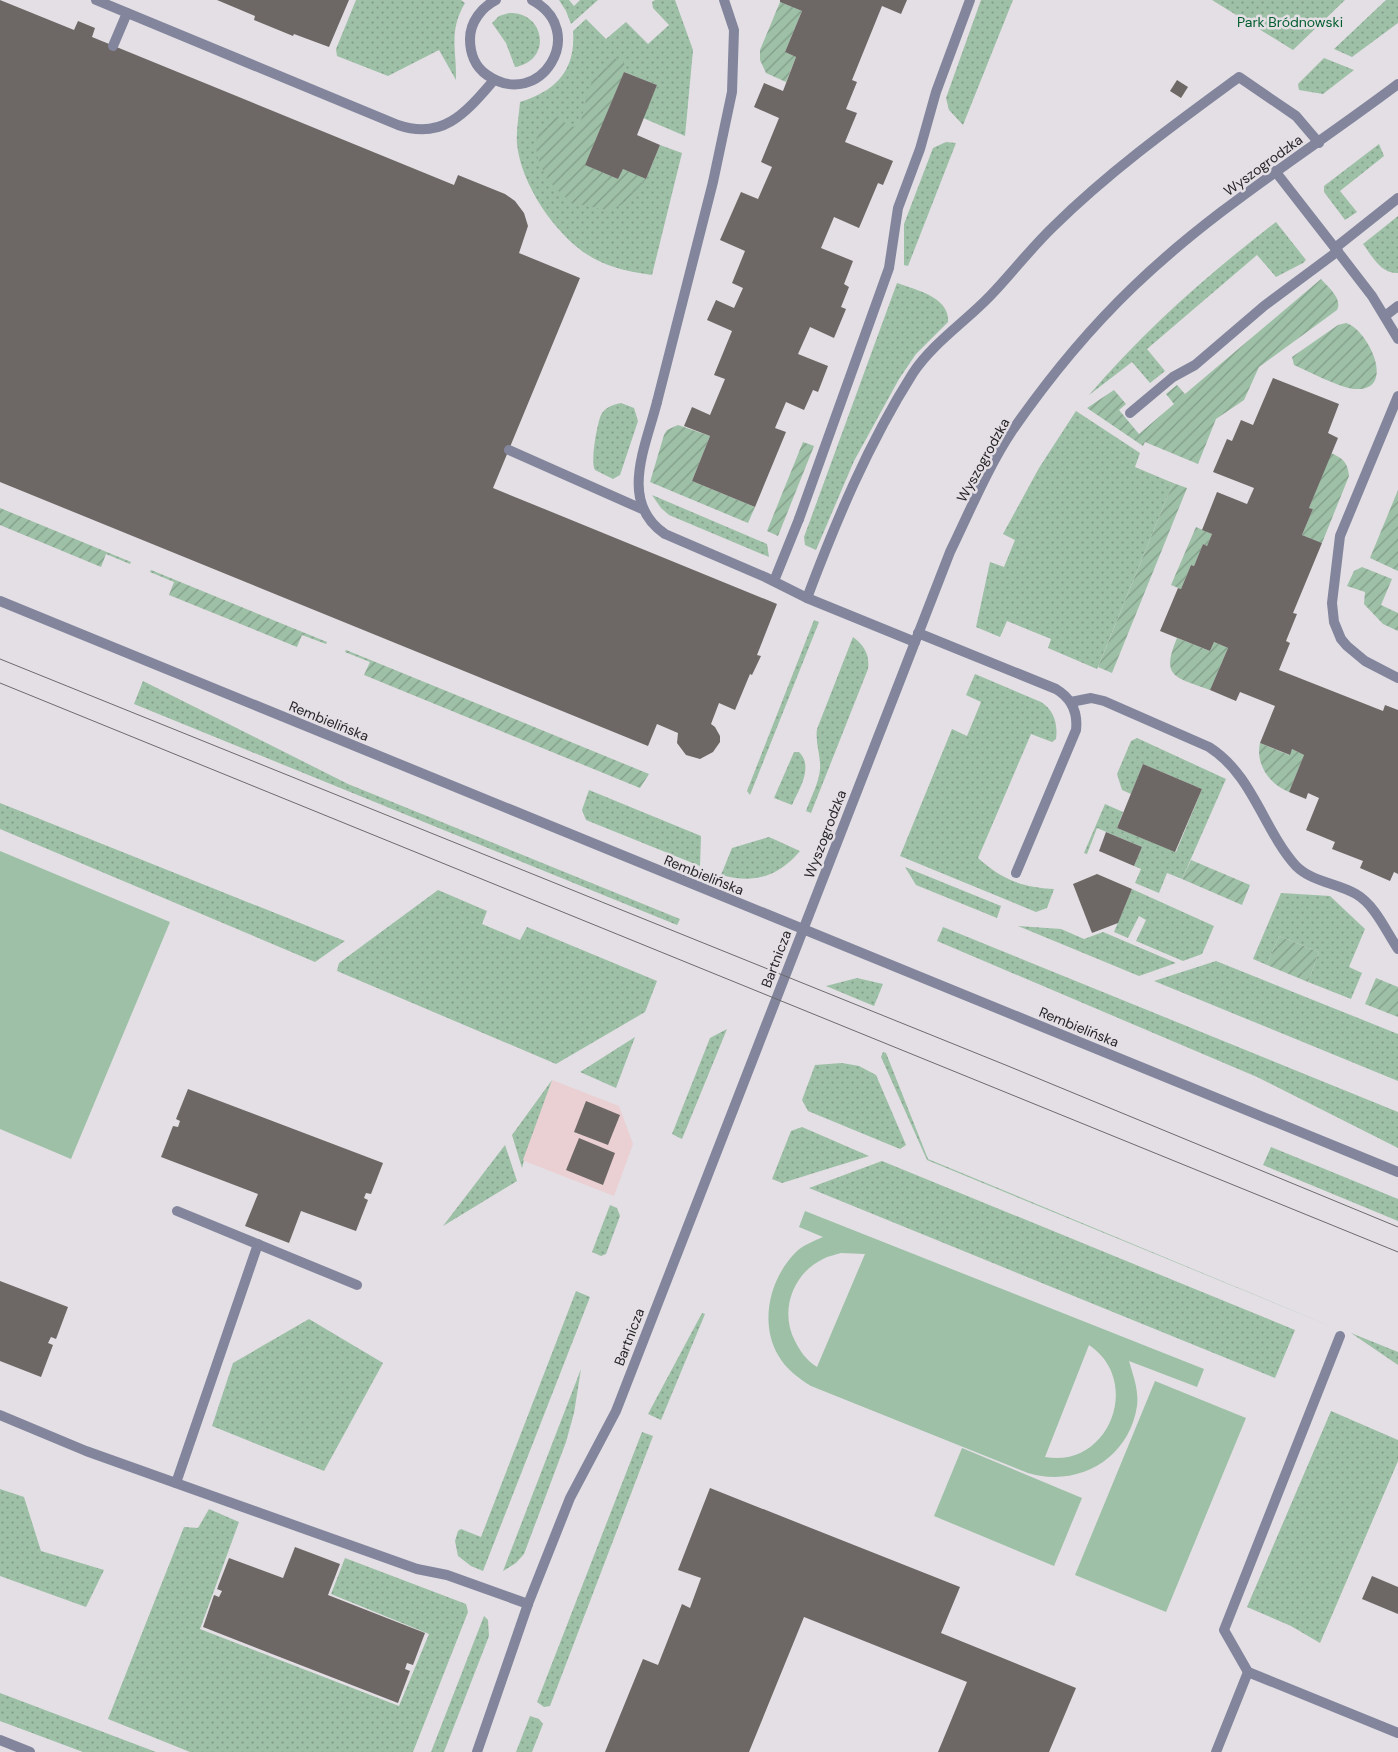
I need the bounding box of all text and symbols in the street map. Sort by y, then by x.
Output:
park label: Park Bródnowski [1237,13,1343,31]
street label: Wyszogrodzka [1220,130,1306,200]
street label: Wyszogrodzka [953,415,1013,505]
street label: Rembielińska [286,697,372,745]
street label: Wyszogrodzka [800,787,850,881]
street label: Rembielińska [661,851,747,899]
street label: Bartnicza [757,928,795,990]
street label: Rembielińska [1036,1003,1122,1051]
street label: Bartnicza [610,1306,648,1368]

